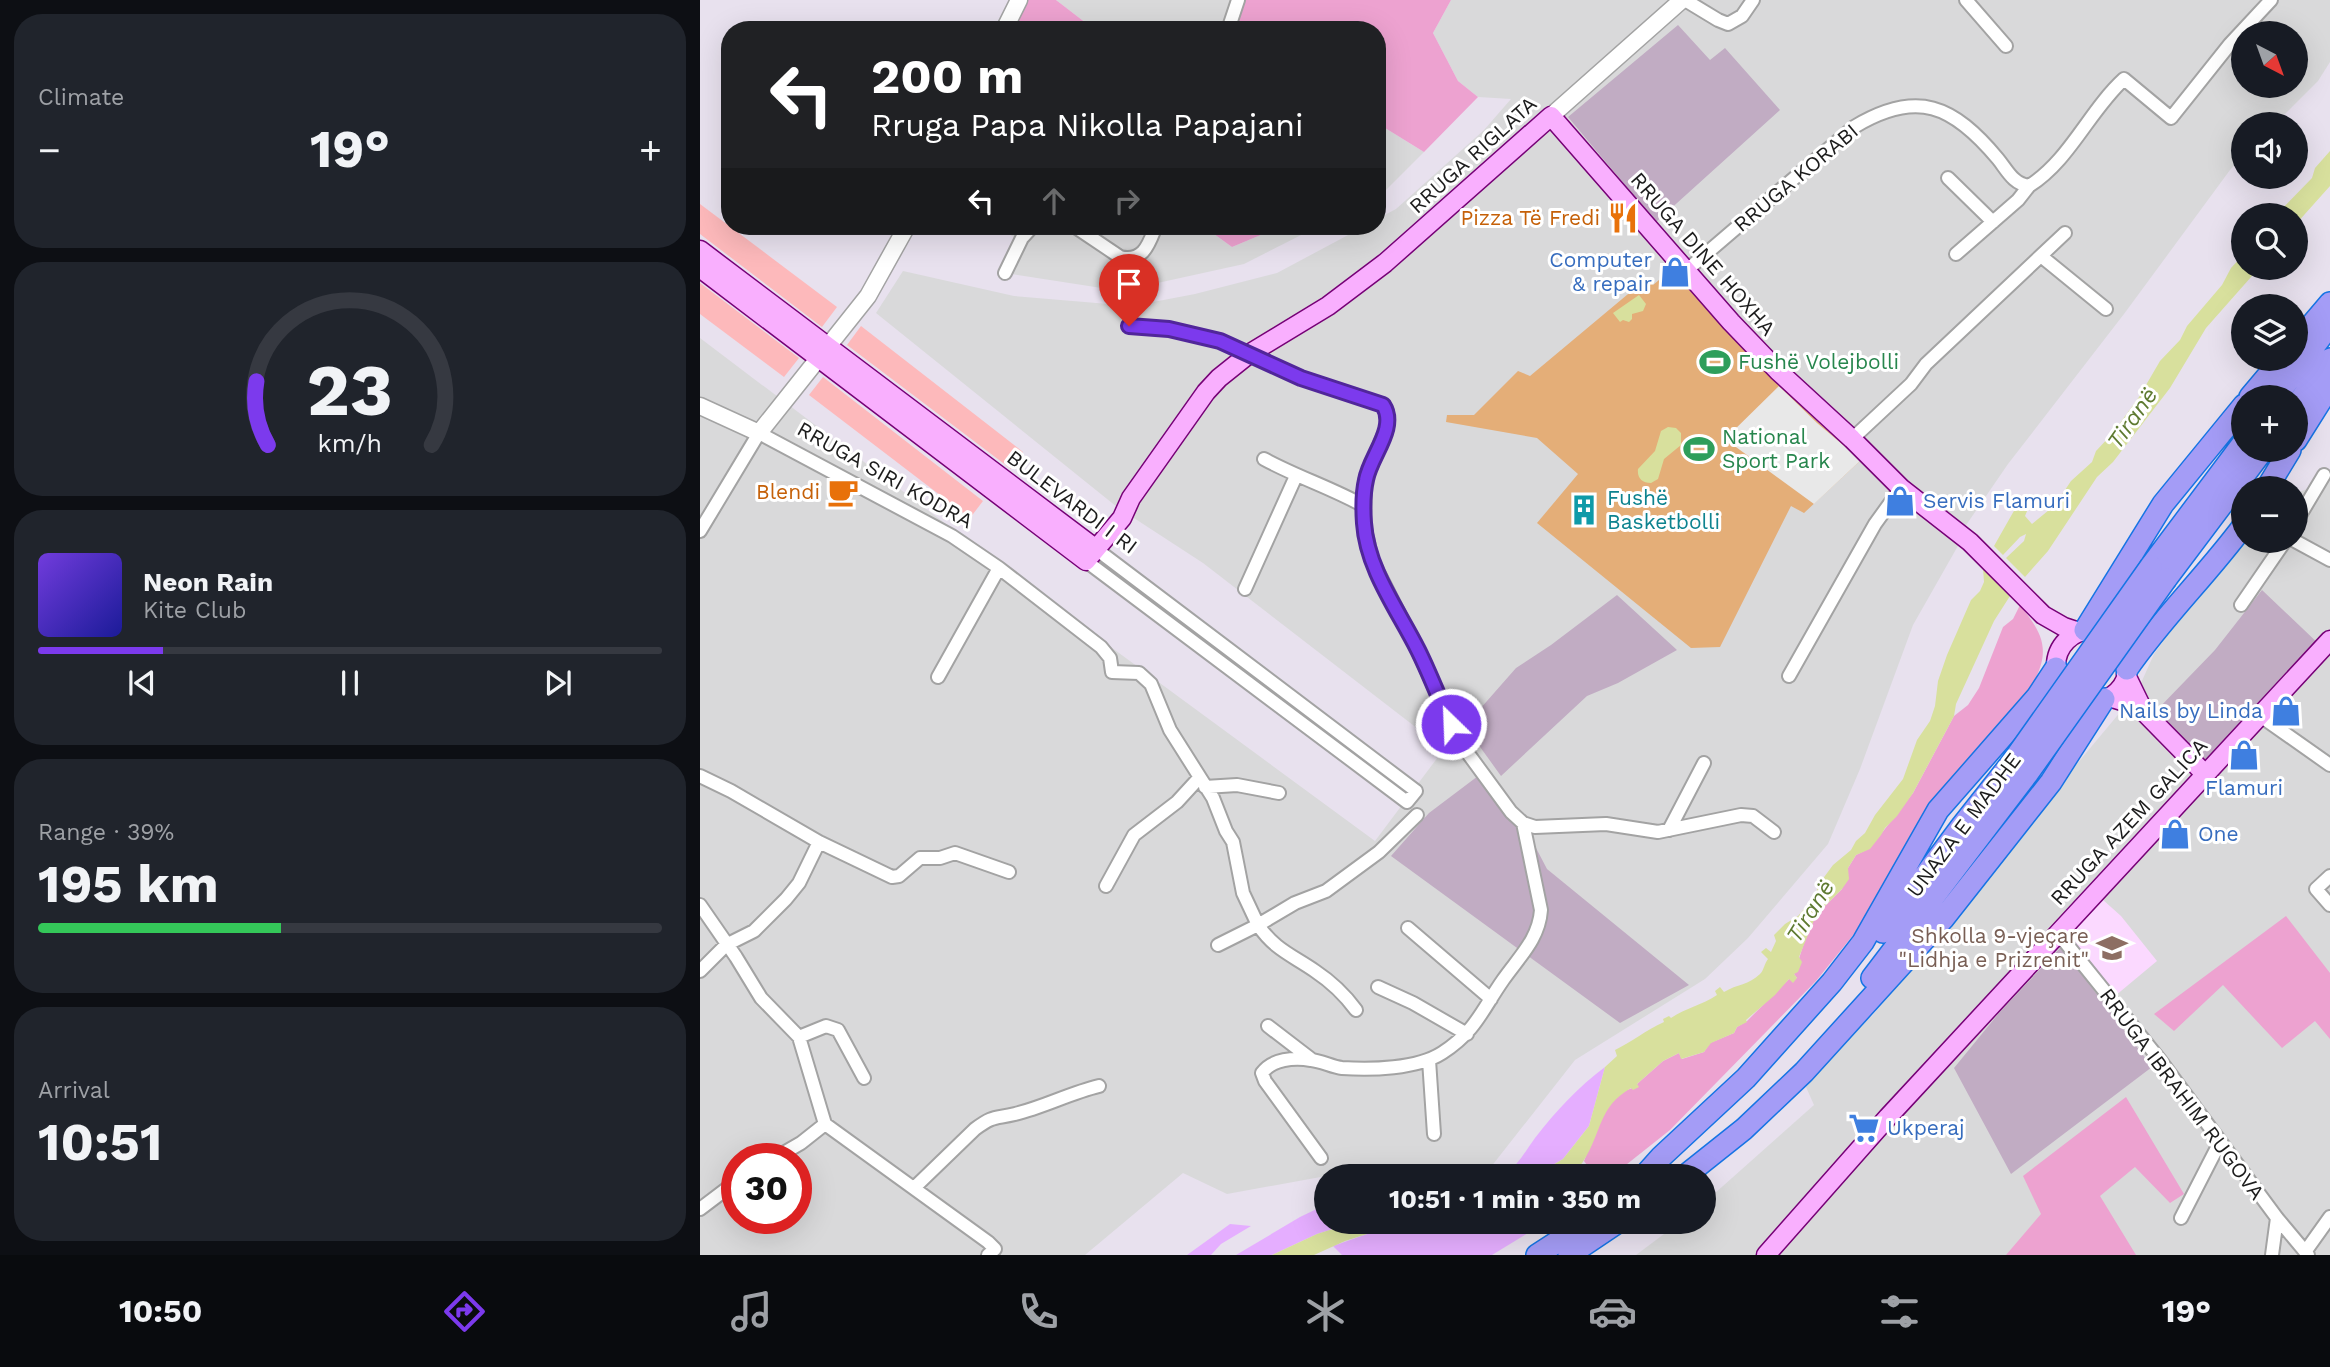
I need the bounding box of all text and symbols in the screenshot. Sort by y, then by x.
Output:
north arrow [2231,21,2308,98]
map controls [2231,21,2308,553]
text: 200 m [871,47,1023,105]
icon: left [756,49,847,140]
text: Climate [38,84,124,111]
street label: RRUGA RIGLATA [1404,91,1542,218]
text: Rruga Papa Nikolla Papajani [871,106,1304,144]
button: sound [2231,112,2308,189]
street label: RRUGA KORABI [1728,118,1863,237]
text: 19° [310,119,390,180]
text: − [38,128,61,172]
text: + [639,128,662,172]
street label: RRUGA DINE HOXHA [1626,167,1781,340]
icon: left [962,182,1000,220]
icon: ahead [1035,182,1073,220]
icon: right [1108,182,1146,220]
restaurant icon: Pizza Të Fredi [1606,201,1640,235]
button: search [2231,203,2308,280]
place label: Pizza Të Fredi [1460,205,1600,230]
place label: Computer & repair [1549,247,1652,296]
pin [1099,254,1159,326]
shop icon: Computer & repair [1658,255,1692,289]
icon: arrive [1110,265,1148,303]
button: layers [2231,294,2308,371]
sports icon: Fushë Volejbolli [1698,345,1732,379]
text: 23 [307,348,393,434]
place label: Fushë Volejbolli [1738,349,1899,374]
water label: Tiranë [2102,382,2163,454]
button: + [2231,385,2308,462]
street label: RRUGA SIRI KODRA [793,416,978,533]
place label: National Sport Park [1722,424,1830,473]
text: km/h [318,429,382,458]
sports icon: National Sport Park [1682,432,1716,466]
street label: BULEVARDI I RI [1002,444,1142,559]
cafe icon: Blendi [826,475,860,509]
button: − [2231,476,2308,553]
place label: Blendi [756,479,820,504]
shop icon: Servis Flamuri [1883,484,1917,518]
place label: Fushë Basketbolli [1607,485,1720,534]
place label: Servis Flamuri [1923,488,2070,513]
building icon: Fushë Basketbolli [1567,493,1601,527]
text: Neon Rain [143,567,273,597]
text: Kite Club [143,597,246,624]
icon: previous [123,664,161,702]
icon: pause [331,664,369,702]
icon: next [539,664,577,702]
position arrow [1414,687,1488,761]
shop icon: Nails by Linda [2269,694,2303,728]
place label: Nails by Linda [2119,698,2263,723]
street label: RRUGA AZEM GALICA [2045,733,2213,910]
shop icon: Flamuri [2227,738,2261,772]
street label: UNAZA E MADHE [1901,748,2026,902]
place label: Flamuri [2205,775,2283,800]
shop icon: One [2158,817,2192,851]
text: Range · 39% [38,819,174,846]
place label: One [2198,821,2239,846]
text: 195 km [38,854,219,915]
water label: Tiranë [1781,875,1840,948]
place label: Shkolla 9-vjeçare "Lidhja e Prizrenit" [1898,923,2089,972]
school or university icon: Shkolla 9-vjeçare "Lidhja e Prizrenit" [2095,931,2129,965]
street label: RRUGA IBRAHIM RUGOVA [2095,983,2270,1204]
text: Arrival [38,1077,110,1104]
supermarket icon: Ukperaj [1847,1111,1881,1145]
text: 10:51 [38,1112,162,1173]
place label: Ukperaj [1887,1115,1965,1140]
speed limit sign: 30 [721,1143,812,1234]
text: 10:51 · 1 min · 350 m [1389,1184,1641,1214]
icon: directions [440,1287,489,1336]
icon: music [727,1287,776,1336]
icon: phone [1014,1287,1063,1336]
icon: climate [1301,1287,1350,1336]
icon: car [1588,1287,1637,1336]
icon: filters [1875,1287,1924,1336]
text: 10:50 [119,1292,202,1330]
text: 19° [2162,1292,2211,1330]

